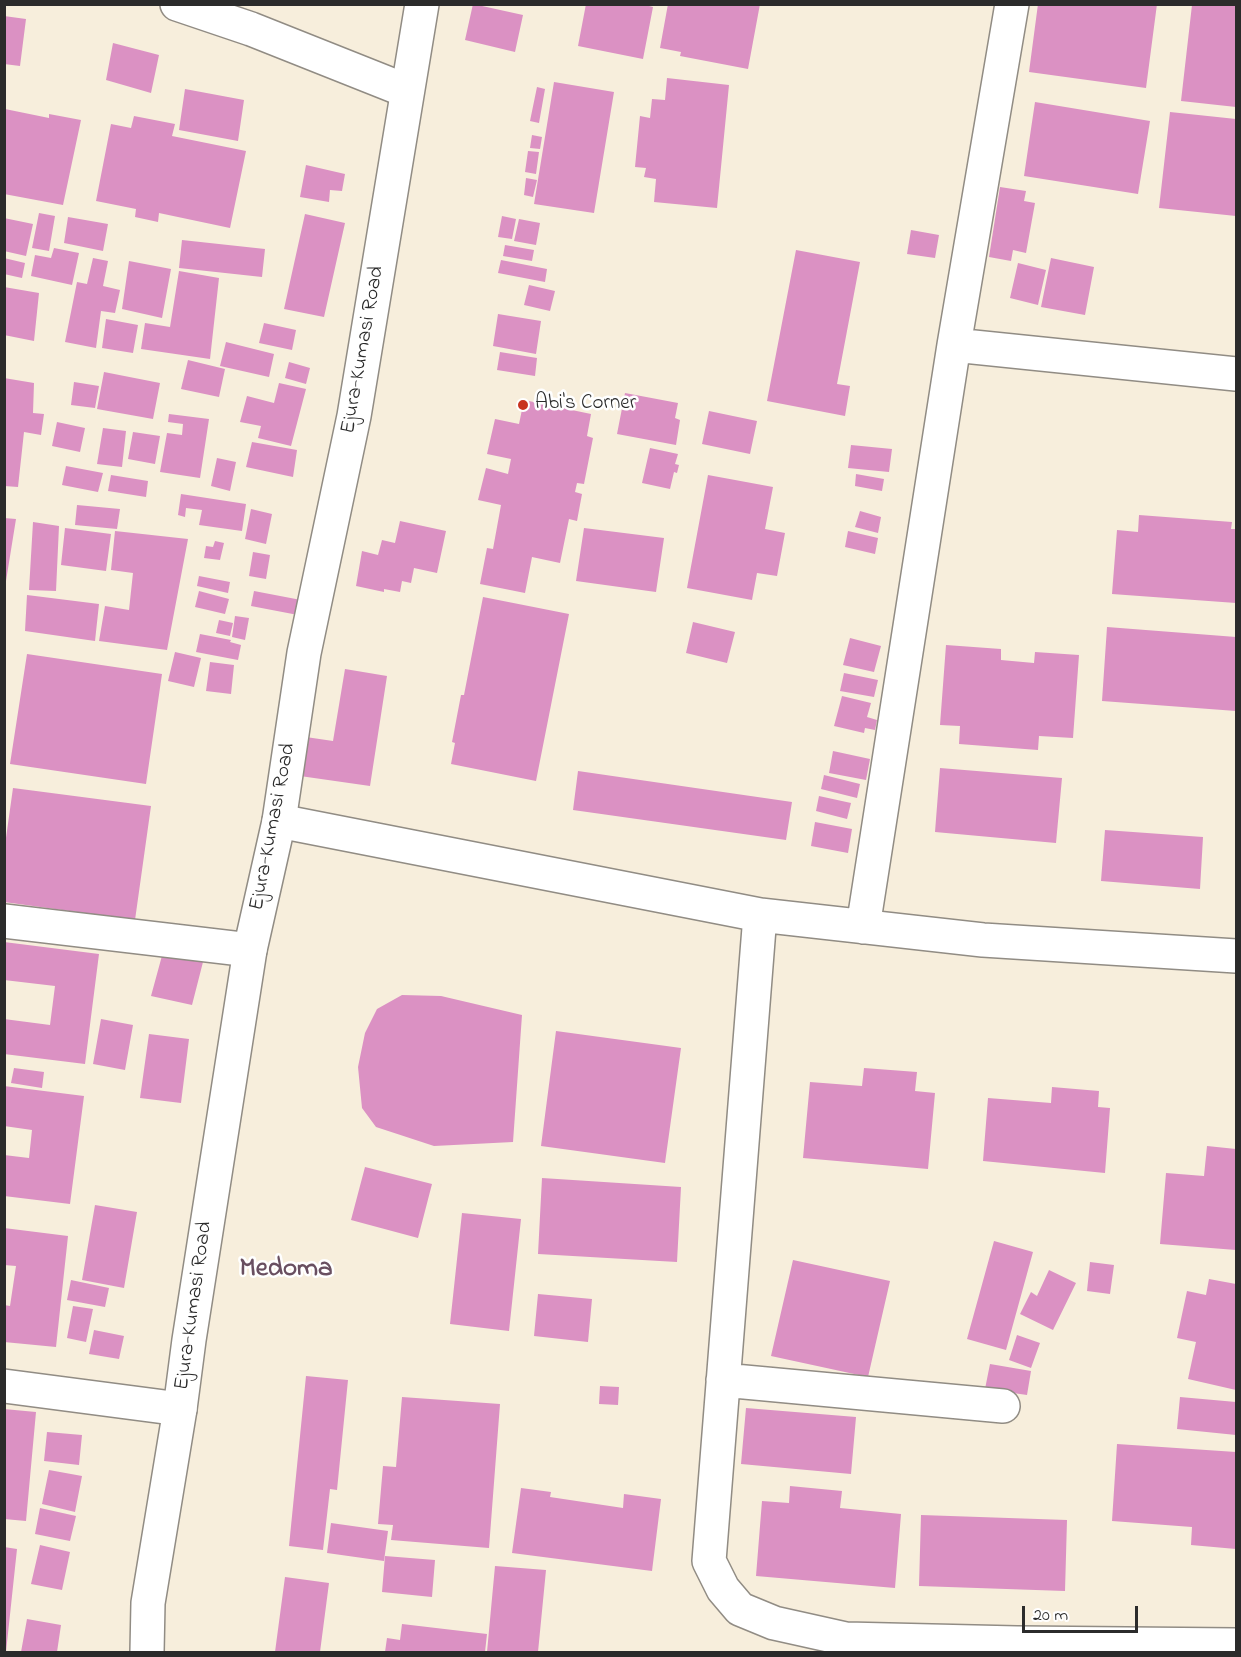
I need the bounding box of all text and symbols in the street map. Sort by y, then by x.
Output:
street label: Ejura-Kumasi Road [337,264,391,436]
place label: Abi's Corner [535,392,636,418]
marker: Abi's Corner [516,398,530,412]
street label: Ejura-Kumasi Road [245,741,303,913]
street label: Ejura-Kumasi Road [171,1220,219,1392]
district label: Medoma [239,1255,333,1287]
scale bar [1025,1594,1140,1632]
text: 20 m [1033,1603,1068,1629]

